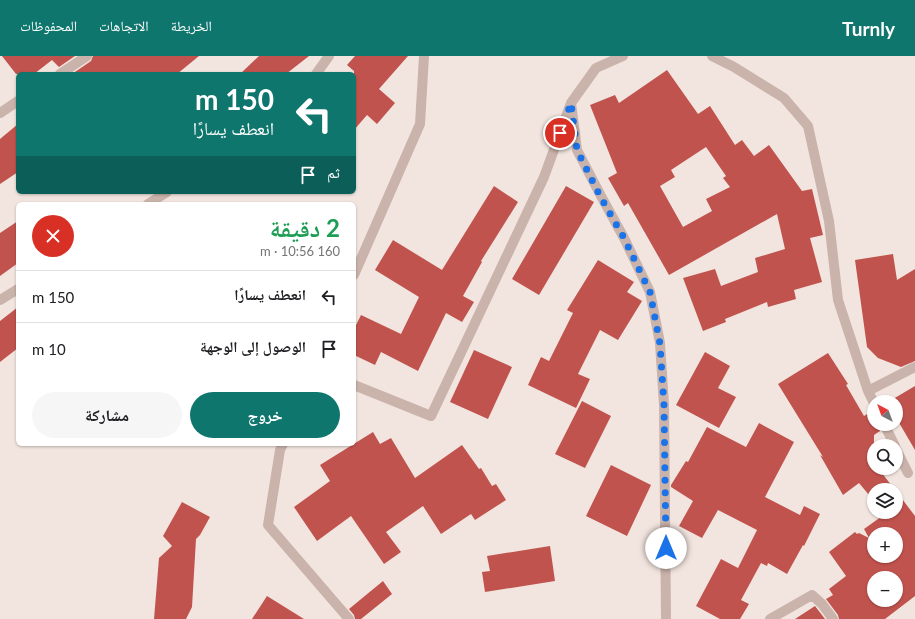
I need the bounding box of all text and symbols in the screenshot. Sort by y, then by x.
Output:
text: المحفوظات [20,17,77,34]
text: الاتجاهات [99,17,149,34]
text: الخريطة [171,17,212,34]
text: Turnly [842,17,895,40]
text: 150 m [195,82,274,116]
icon: left [288,88,340,140]
pin [543,116,577,150]
text: انعطف يسارًا [193,117,274,139]
icon: arrive [549,122,571,144]
text: ثم [327,163,340,181]
icon: arrive [297,164,319,186]
text: 2 دقيقة [270,213,340,242]
button: close [32,215,74,257]
text: 160 m · 10:56 [260,243,340,259]
text: انعطف يسارًا [234,285,306,303]
icon: left [318,286,340,308]
text: 150 m [32,288,74,306]
text: الوصول إلى الوجهة [200,337,306,355]
icon: arrive [318,338,340,360]
text: 10 m [32,340,66,358]
button: مشاركة [32,392,182,438]
button: خروج [190,392,340,438]
north arrow [867,395,903,431]
map controls [867,395,903,607]
button: search [867,439,903,475]
button: layers [867,483,903,519]
position arrow [645,527,687,569]
button: + [867,527,903,563]
button: − [867,571,903,607]

